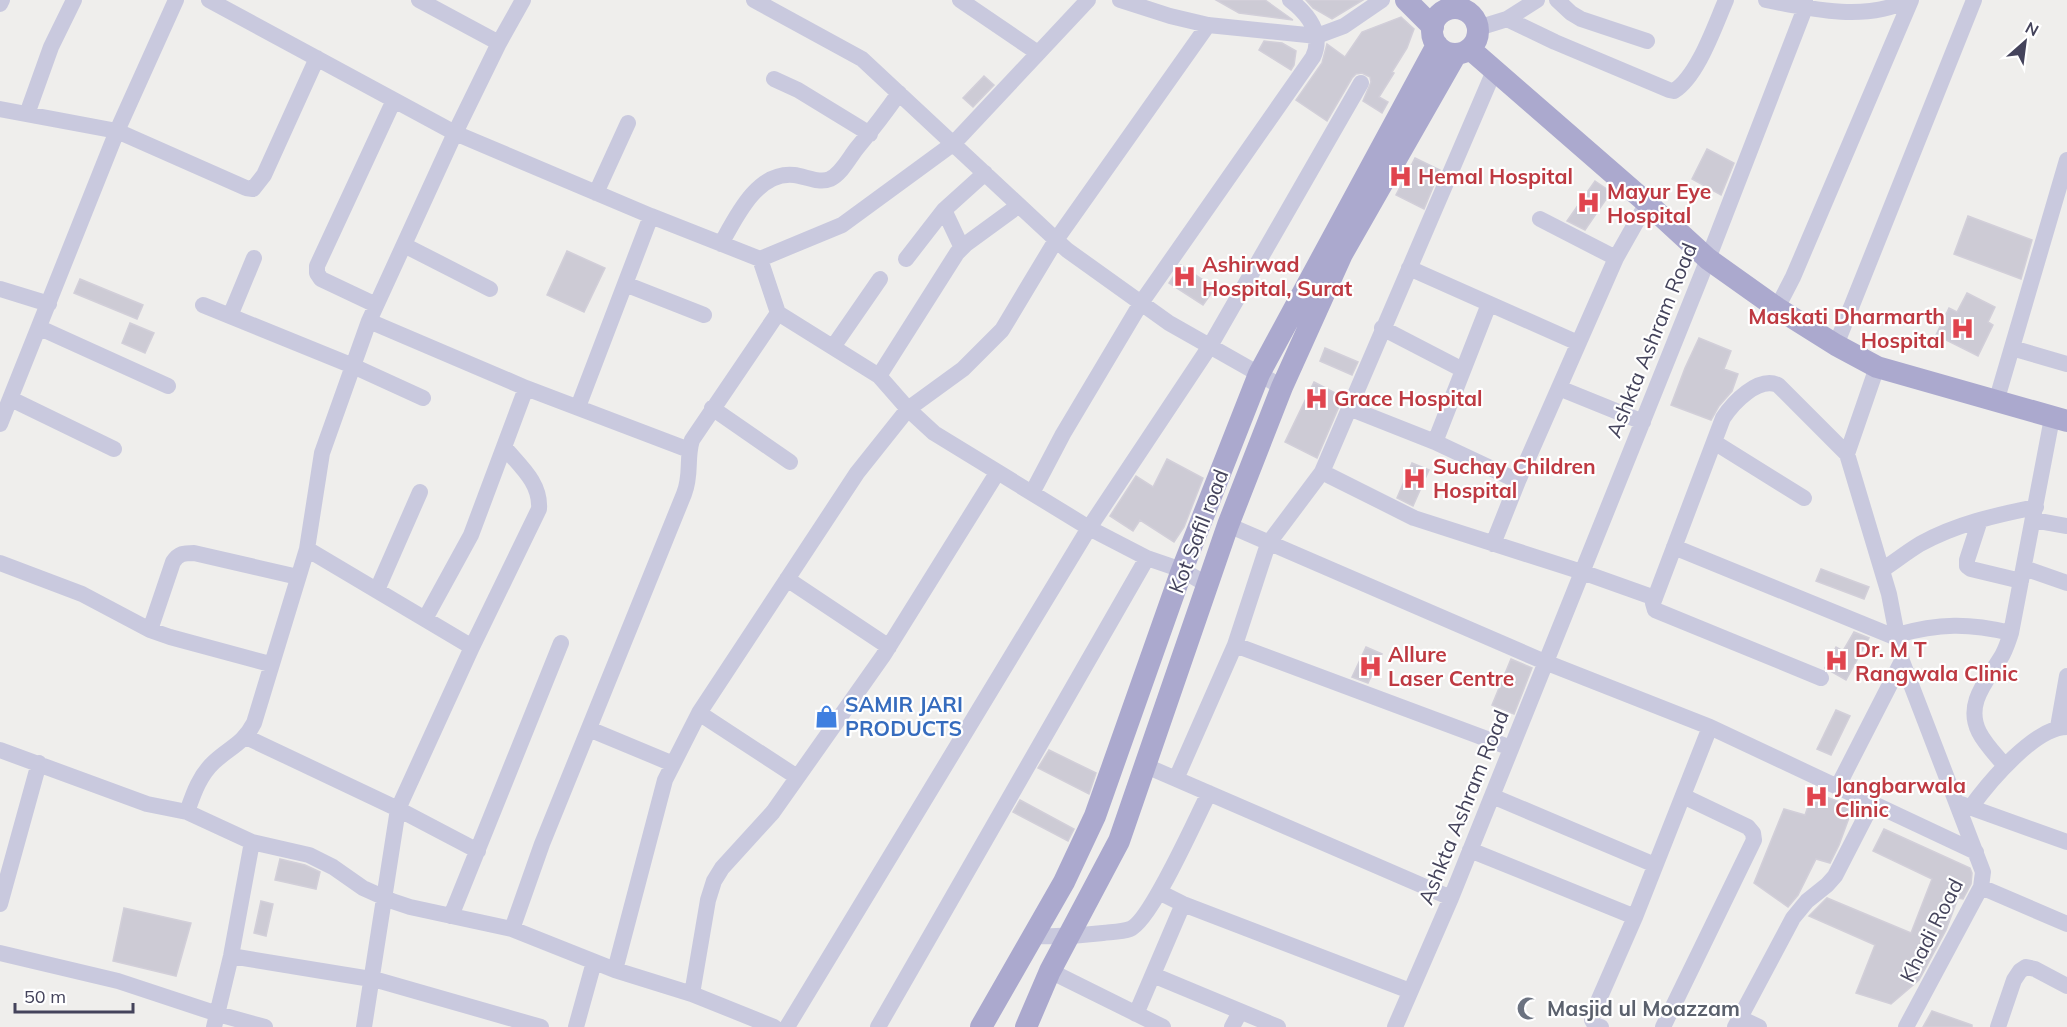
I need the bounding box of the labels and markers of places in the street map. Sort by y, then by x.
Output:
hospital icon: Hemal Hospital [1387,163,1413,189]
place label: Hemal Hospital [1418,163,1573,189]
place label: Mayur Eye Hospital [1607,178,1711,228]
hospital icon: Mayur Eye Hospital [1576,190,1602,216]
place label: Ashirwad Hospital, Surat [1202,251,1352,301]
hospital icon: Ashirwad Hospital, Surat [1171,263,1197,289]
place label: Maskati Dharmarth Hospital [1748,303,1945,353]
hospital icon: Maskati Dharmarth Hospital [1950,315,1976,341]
hospital icon: Grace Hospital [1303,385,1329,411]
place label: Grace Hospital [1334,385,1483,411]
place label: Suchay Children Hospital [1433,453,1596,503]
hospital icon: Suchay Children Hospital [1402,465,1428,491]
place label: Dr. M T Rangwala Clinic [1855,636,2018,686]
place label: Allure Laser Centre [1388,641,1514,691]
hospital icon: Dr. M T Rangwala Clinic [1824,648,1850,674]
hospital icon: Allure Laser Centre [1357,653,1383,679]
place label: SAMIR JARI PRODUCTS [845,691,963,741]
shop icon: SAMIR JARI PRODUCTS [814,703,840,729]
place label: Jangbarwala Clinic [1835,772,1966,822]
hospital icon: Jangbarwala Clinic [1804,784,1830,810]
mosque icon: Masjid ul Moazzam [1516,995,1542,1021]
place label: Masjid ul Moazzam [1547,995,1740,1021]

